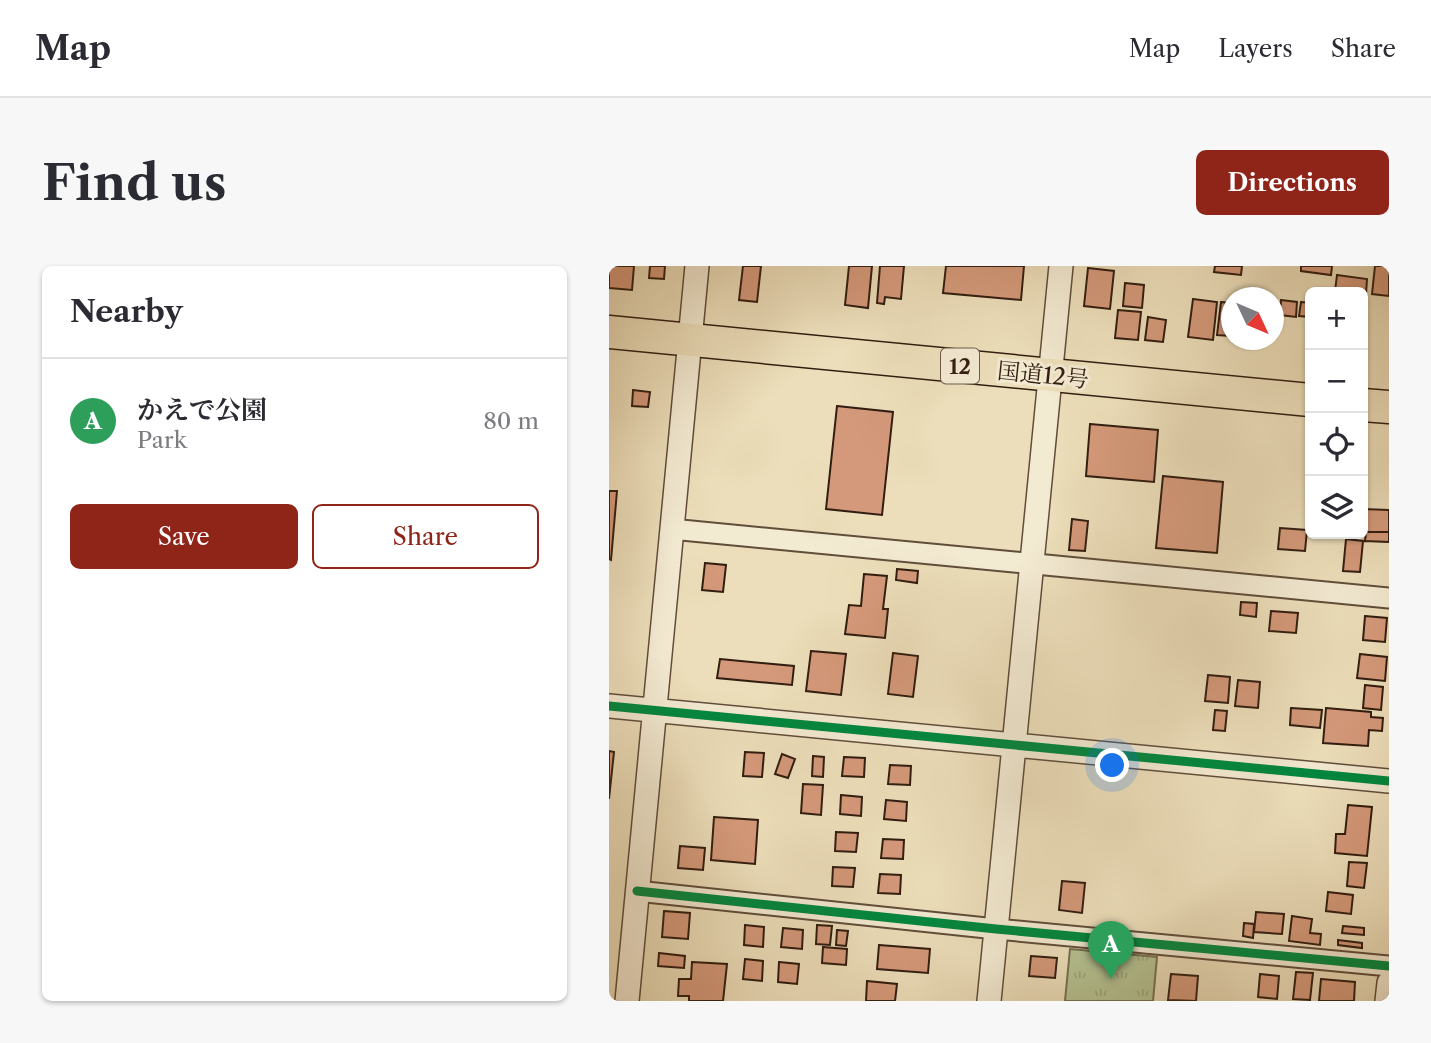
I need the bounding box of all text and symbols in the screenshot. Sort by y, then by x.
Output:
text: Map [35,28,111,69]
text: Map [1129,34,1180,63]
text: Layers [1218,34,1293,63]
text: Share [1331,34,1396,63]
button: Directions [1196,150,1389,215]
text: Find us [42,152,226,213]
north arrow [1221,287,1284,350]
map controls [1305,287,1368,539]
button: + [1305,287,1368,350]
text: Nearby [70,293,183,330]
road number: 12 [941,348,979,384]
button: − [1305,350,1368,413]
street label: 国道12号 [996,356,1090,394]
text: かえで公園 [137,394,267,426]
text: A [84,407,102,435]
text: 80 m [483,407,539,435]
button: locate [1305,413,1368,476]
text: Park [137,426,187,454]
button: layers [1305,476,1368,539]
button: Save [70,504,298,569]
button: Share [312,504,539,569]
your location [1095,748,1129,782]
pin: A [1088,921,1134,979]

